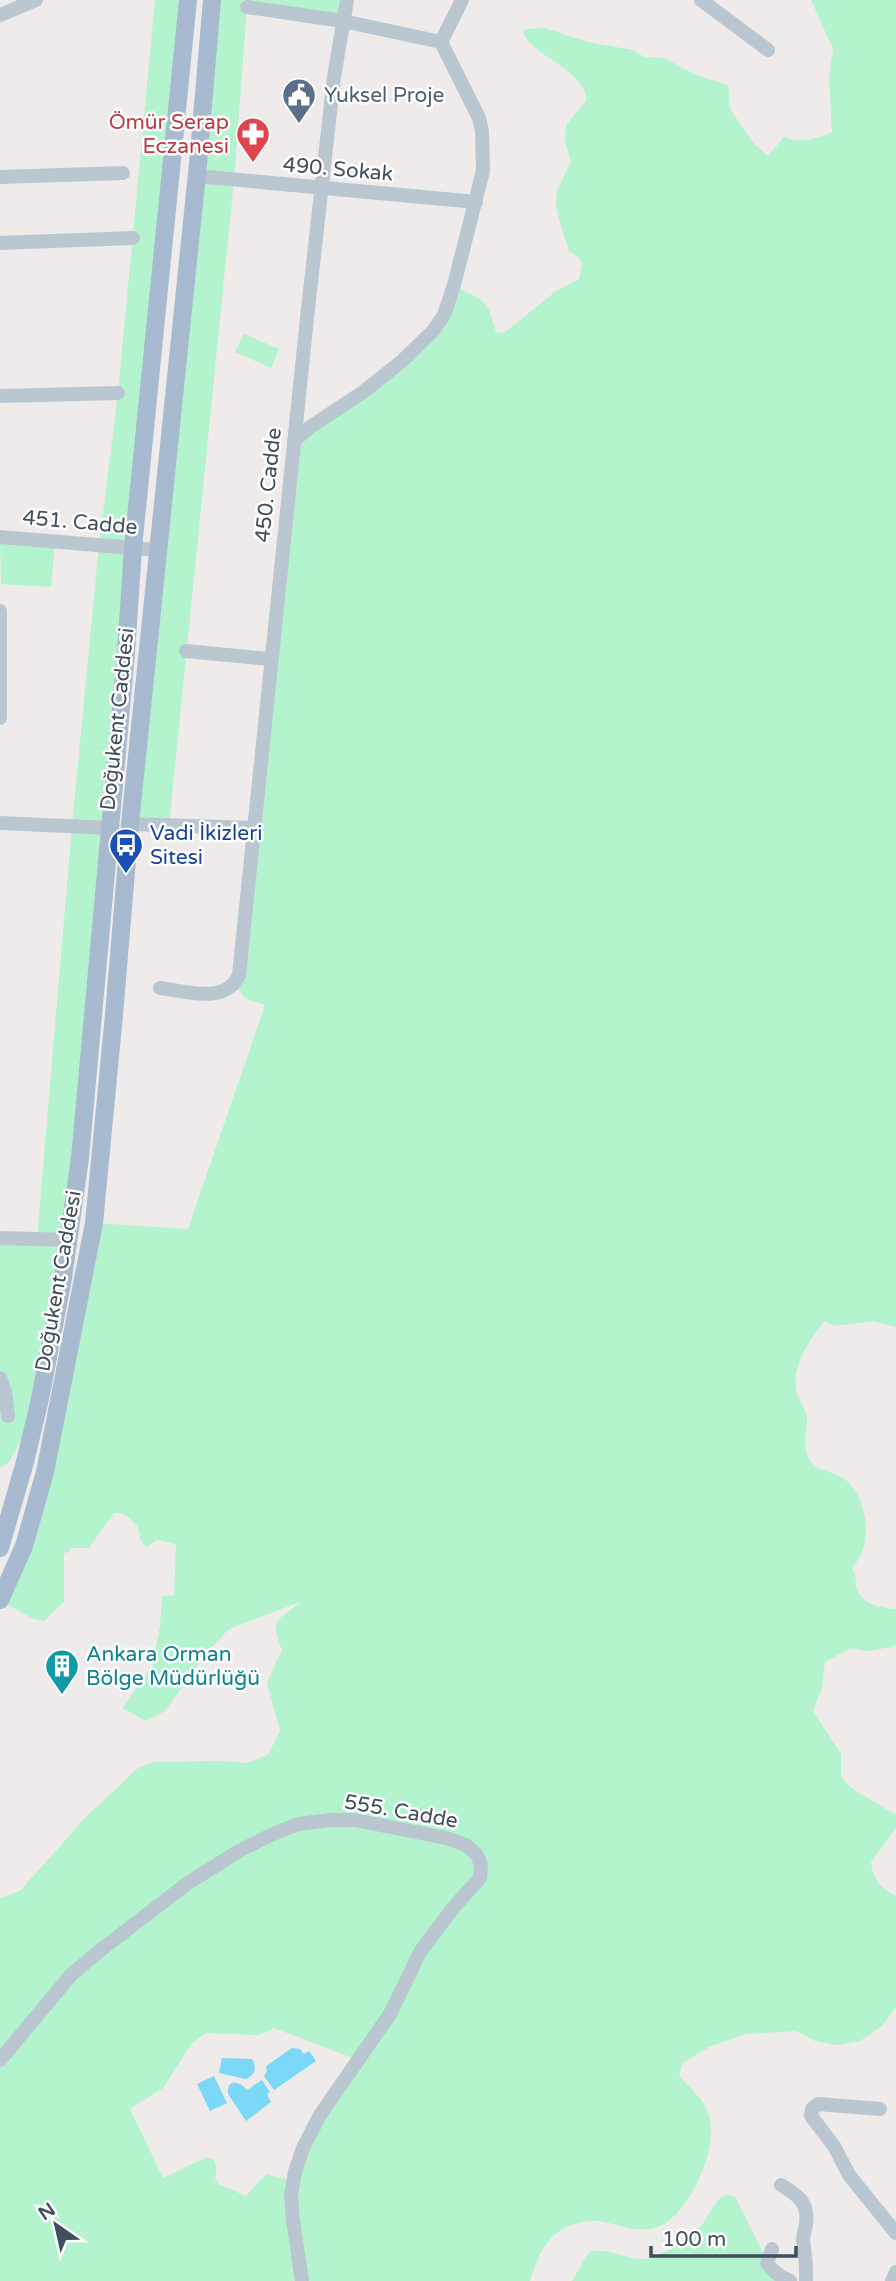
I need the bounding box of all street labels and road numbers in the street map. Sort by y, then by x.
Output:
street label: 490. Sokak [282,152,394,187]
street label: 450. Cadde [250,426,287,544]
street label: 451. Cadde [21,505,139,540]
street label: Doğukent Caddesi [95,627,140,812]
street label: Doğukent Caddesi [30,1189,87,1374]
street label: 555. Cadde [342,1789,460,1834]

